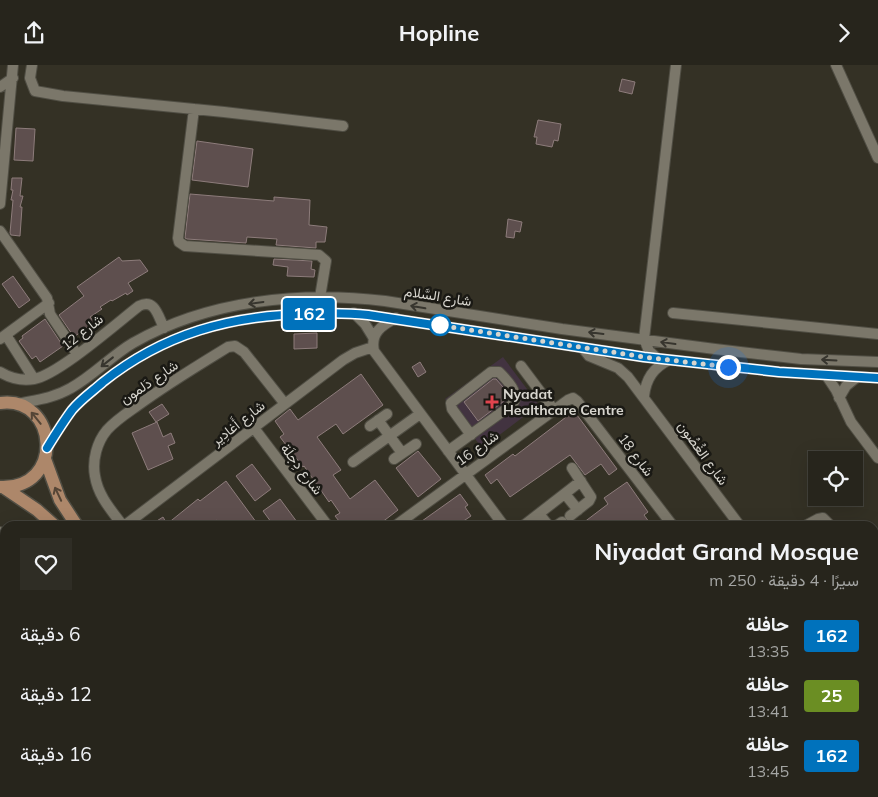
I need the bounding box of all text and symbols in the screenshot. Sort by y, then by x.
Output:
icon: share [20,19,48,47]
text: Hopline [399,19,479,47]
icon: forward [830,19,858,47]
street label: شارع السَّلام [403,282,473,312]
one-way arrow [249,298,265,308]
line badge: 162 [280,298,338,330]
text: 162 [293,302,325,325]
one-way arrow [410,302,426,312]
street label: شارع 12 [57,310,108,356]
unlabelled marker [429,314,451,336]
one-way arrow [588,328,604,338]
one-way arrow [660,337,676,347]
your location [716,355,741,380]
one-way arrow [822,355,838,365]
one-way arrow [101,356,114,367]
street label: شارع دَلمون [116,356,183,410]
place label: Nyadat Healthcare Centre [503,385,624,419]
marker: Nyadat Healthcare Centre [485,395,499,409]
street label: شارع أَغادِير [206,396,270,452]
one-way arrow [31,412,42,425]
street label: شارع الغُصُون [672,417,732,490]
street label: شارع 16 [452,426,503,471]
street label: شارع 18 [613,430,658,481]
street label: شارع دِجلَة [275,440,327,499]
map controls [808,451,863,506]
button: locate [808,451,863,506]
one-way arrow [52,487,62,502]
text: Niyadat Grand Mosque [594,536,859,566]
button: heart [20,538,72,590]
text: سيرًا · 4 دقيقة · 250 m [709,570,859,590]
text: حافلة [746,612,789,636]
text: 6 دقيقة [20,622,80,646]
text: 162 [815,624,848,647]
text: 13:35 [747,641,789,661]
text: حافلة [746,672,789,696]
text: 12 دقيقة [20,682,92,706]
text: 25 [821,684,842,707]
text: 13:41 [747,701,789,721]
text: حافلة [746,732,789,756]
text: 16 دقيقة [20,742,92,766]
text: 162 [815,744,848,767]
text: 13:45 [747,761,789,781]

